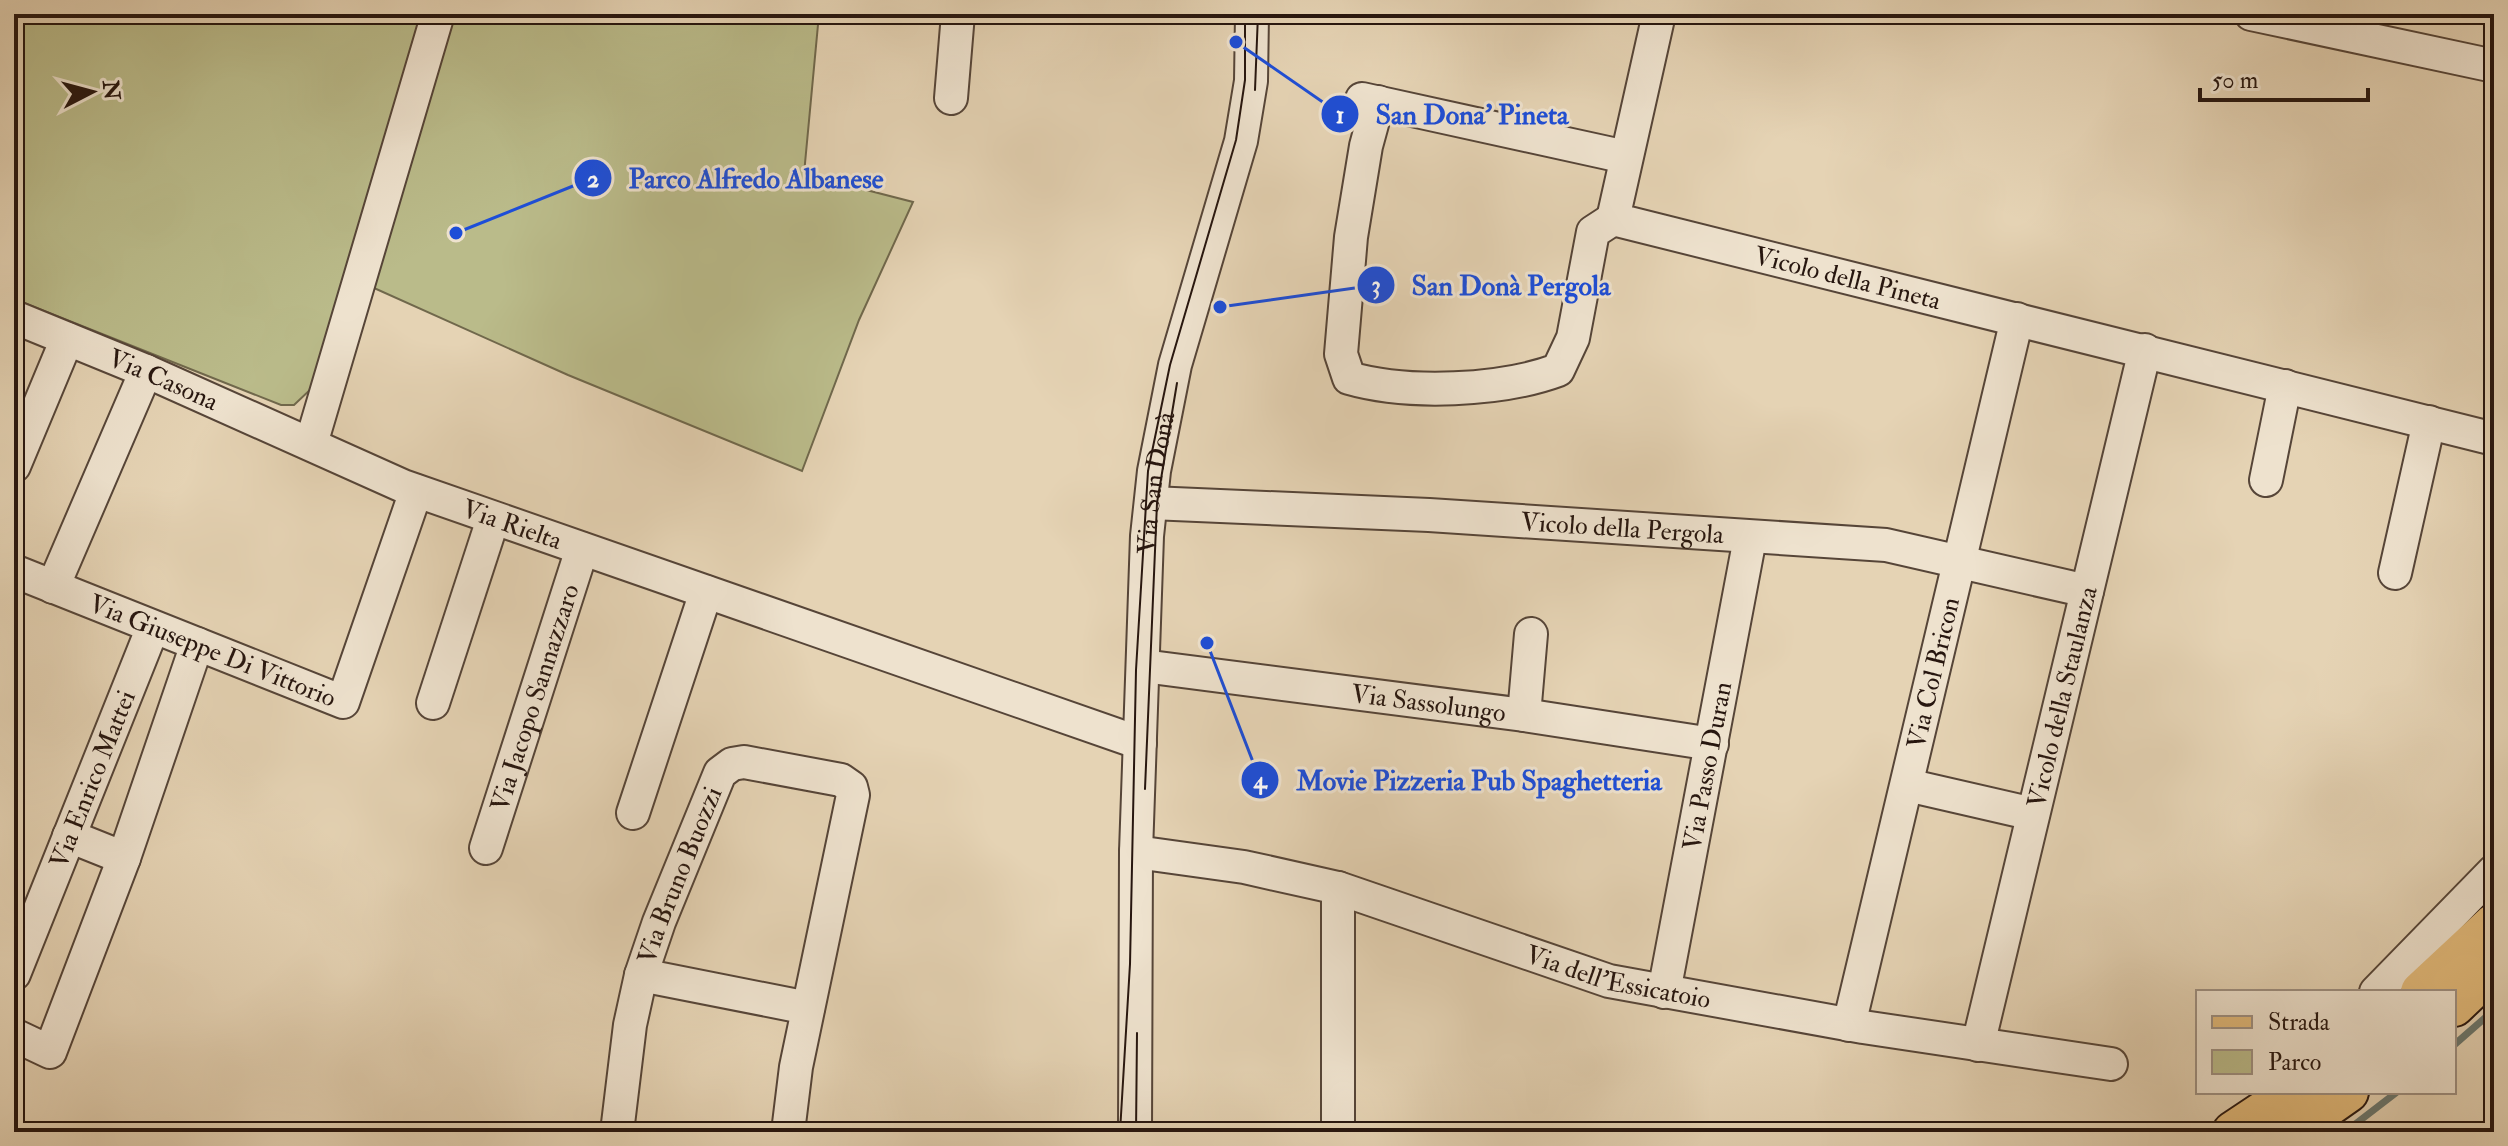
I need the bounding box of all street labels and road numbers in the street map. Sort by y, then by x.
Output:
street label: Vicolo della Pineta [1751,240,1944,317]
street label: Via Casona [104,342,223,418]
street label: Via San Donà [1131,409,1182,554]
street label: Via Rielta [458,493,566,557]
street label: Vicolo della Pergola [1520,506,1725,551]
street label: Via Jacopo Sannazzaro [484,580,587,816]
street label: Vicolo della Staulanza [2021,583,2105,811]
street label: Via Giuseppe Di Vittorio [84,588,341,715]
street label: Via Col Bricon [1900,594,1967,752]
street label: Via Sassolungo [1349,678,1508,730]
street label: Via Passo Duran [1676,679,1739,853]
street label: Via Enrico Mattei [43,686,143,873]
street label: Via Bruno Buozzi [631,782,730,968]
street label: Via dell'Essicatoio [1521,939,1713,1016]

